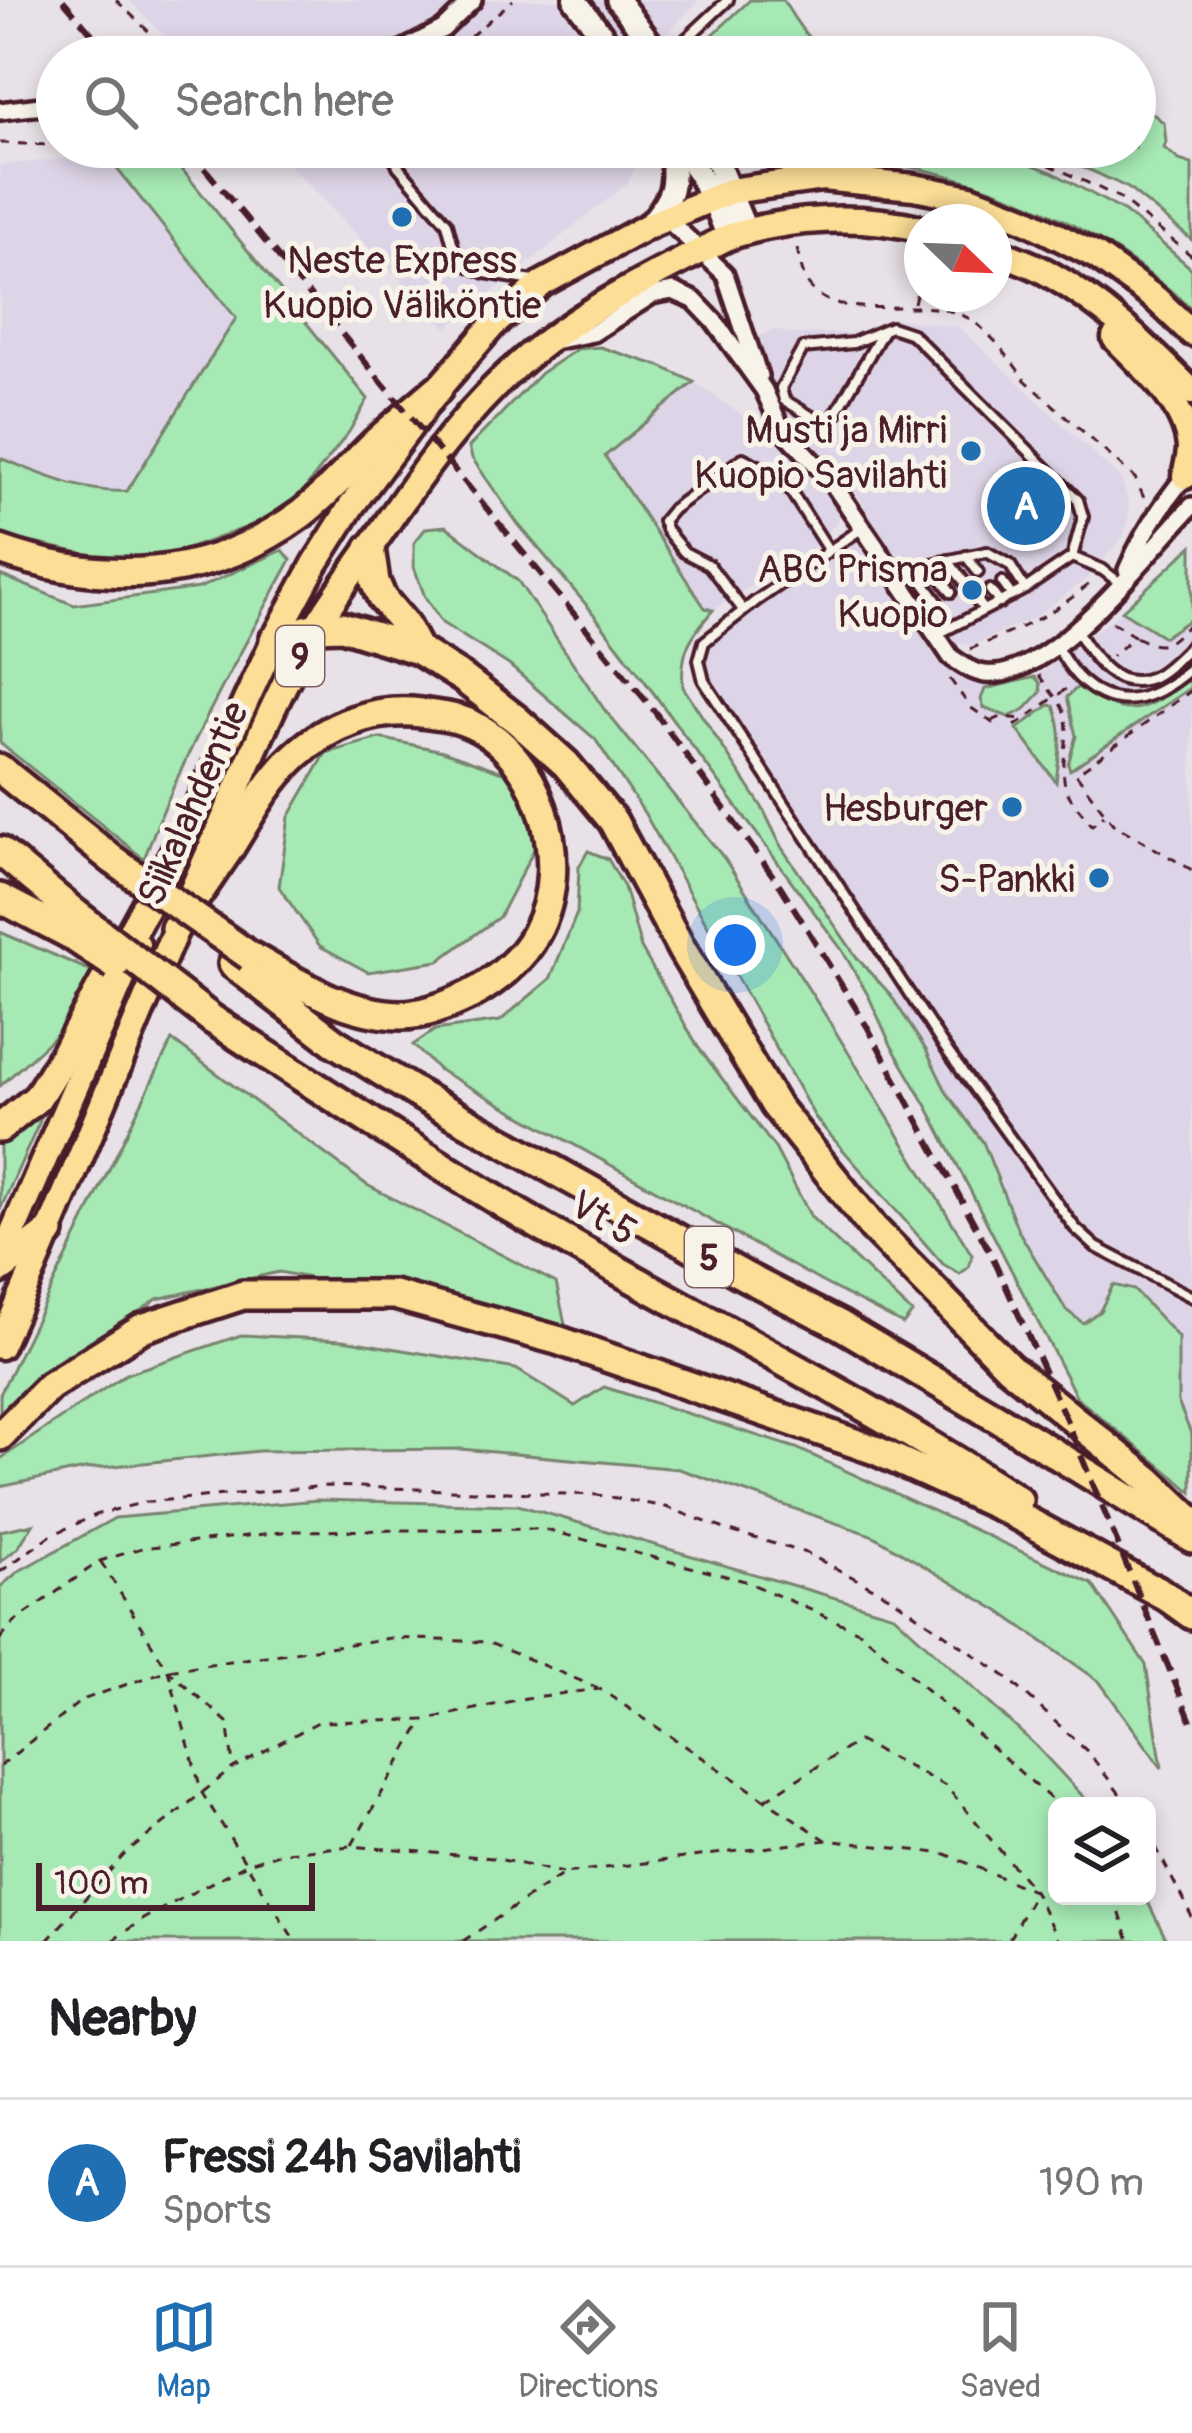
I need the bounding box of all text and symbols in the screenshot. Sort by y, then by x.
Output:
search box [36,36,1156,168]
icon: search [78,69,144,135]
text: Search here [174,74,394,130]
marker: Neste Express Kuopio Väliköntie [389,204,415,230]
north arrow [904,204,1012,312]
place label: Neste Express Kuopio Väliköntie [263,236,541,330]
place label: Musti ja Mirri Kuopio Savilahti [694,406,947,500]
marker: Musti ja Mirri Kuopio Savilahti [958,438,984,464]
pin: A [987,461,1065,551]
place label: ABC Prisma Kuopio [757,545,948,639]
marker: ABC Prisma Kuopio [959,577,985,603]
road number: 9 [276,626,324,686]
street label: Siikalahdentie [127,694,260,913]
place label: Hesburger [823,784,988,833]
marker: Hesburger [999,794,1025,820]
place label: S-Pankki [938,855,1075,904]
marker: S-Pankki [1086,865,1112,891]
your location [705,915,765,975]
street label: Vt 5 [561,1180,645,1257]
road number: 5 [685,1227,733,1287]
map controls [1048,1797,1156,1905]
button: layers [1048,1797,1156,1905]
scale bar [36,1857,315,1910]
text: 100 m [54,1863,148,1904]
text: Nearby [48,1987,196,2051]
text: Fressi 24h Savilahti [162,2130,521,2186]
text: A [74,2158,100,2207]
text: 190 m [1039,2158,1144,2207]
text: Sports [162,2186,271,2235]
tab: Map [151,2294,217,2407]
tab: Directions [518,2294,658,2407]
tab: Saved [959,2294,1041,2407]

